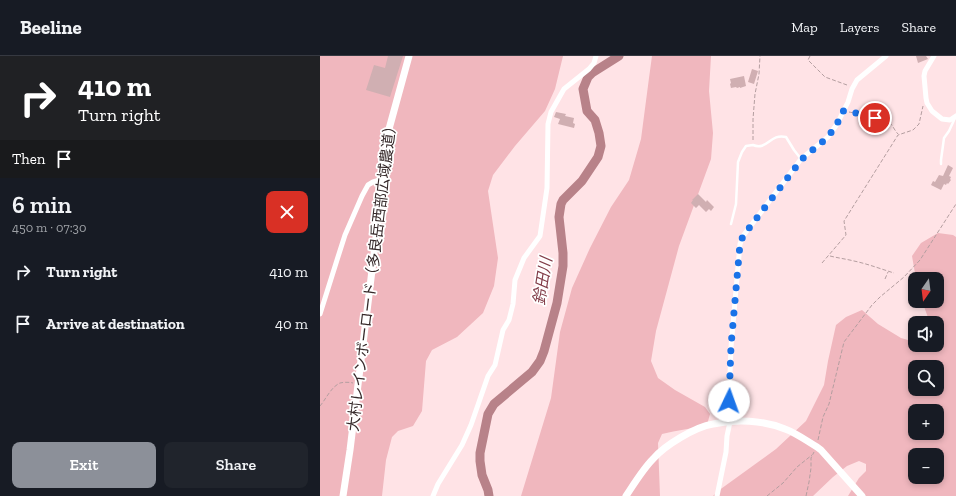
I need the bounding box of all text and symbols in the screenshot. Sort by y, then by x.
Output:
text: Beeline [20,16,82,39]
text: Map [791,19,818,36]
text: Layers [840,19,879,36]
text: Share [901,19,936,36]
text: 410 m [78,70,151,103]
icon: right [12,72,64,124]
pin [858,101,892,135]
text: Turn right [78,104,160,126]
icon: arrive [864,107,886,129]
street label: 大村レインボーロード（多良岳西部広域農道） [344,118,400,432]
icon: arrive [53,148,75,170]
text: Then [12,150,45,168]
text: 6 min [12,190,72,219]
button: close [266,191,308,233]
text: 450 m · 07:30 [12,220,86,235]
water label: 鈴田川 [529,254,556,306]
icon: right [12,261,34,283]
text: Turn right [46,263,117,281]
text: 410 m [269,263,308,281]
north arrow [908,272,944,308]
map controls [908,272,944,484]
icon: arrive [12,313,34,335]
text: Arrive at destination [46,315,185,333]
text: 40 m [275,315,308,333]
button: sound [908,316,944,352]
button: search [908,360,944,396]
position arrow [708,380,750,422]
button: + [908,404,944,440]
button: Exit [12,442,156,488]
button: Share [164,442,308,488]
button: − [908,448,944,484]

